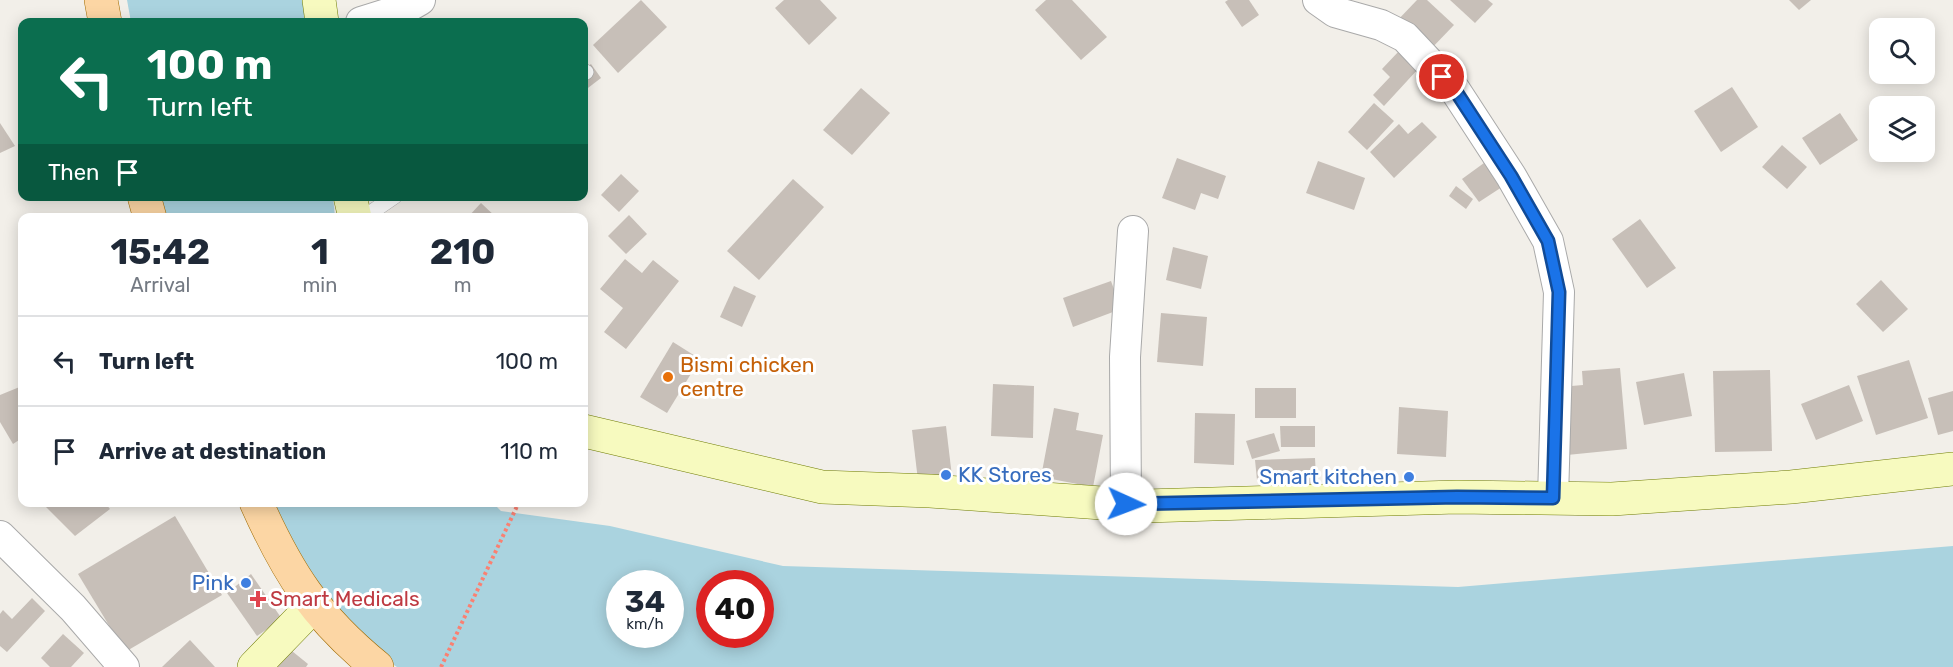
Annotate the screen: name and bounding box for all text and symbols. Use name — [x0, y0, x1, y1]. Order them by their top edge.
map controls — [1869, 18, 1935, 162]
button: search — [1869, 18, 1935, 84]
text: 100 m — [147, 40, 272, 90]
icon: left — [48, 42, 126, 120]
pin — [1416, 51, 1467, 102]
icon: arrive — [1425, 60, 1458, 93]
text: Turn left — [147, 91, 252, 123]
button: layers — [1869, 96, 1935, 162]
icon: arrive — [111, 156, 144, 189]
text: Then — [48, 159, 99, 186]
text: 15:42 — [110, 230, 210, 273]
text: 1 — [311, 230, 329, 273]
text: 210 — [430, 230, 496, 273]
text: Arrival — [130, 273, 190, 297]
text: min — [303, 273, 337, 297]
text: m — [454, 273, 472, 297]
icon: left — [48, 345, 81, 378]
text: Turn left — [99, 348, 194, 375]
text: 100 m — [496, 348, 558, 375]
place label: Bismi chicken centre — [680, 352, 815, 401]
marker: Bismi chicken centre — [661, 370, 675, 384]
icon: arrive — [48, 435, 81, 468]
text: Arrive at destination — [99, 438, 326, 465]
text: 110 m — [500, 438, 558, 465]
place label: KK Stores — [958, 462, 1052, 487]
place label: Smart kitchen — [1259, 464, 1397, 489]
marker: KK Stores — [939, 468, 953, 482]
marker: Smart kitchen — [1402, 470, 1416, 484]
position arrow — [1094, 472, 1158, 536]
place label: Pink — [192, 570, 234, 595]
speed limit sign: 40 — [696, 570, 774, 648]
marker: Pink — [239, 576, 253, 590]
text: 34 — [625, 584, 665, 620]
place label: Smart Medicals — [270, 586, 420, 611]
marker: Smart Medicals — [251, 592, 265, 606]
text: km/h — [626, 615, 664, 633]

